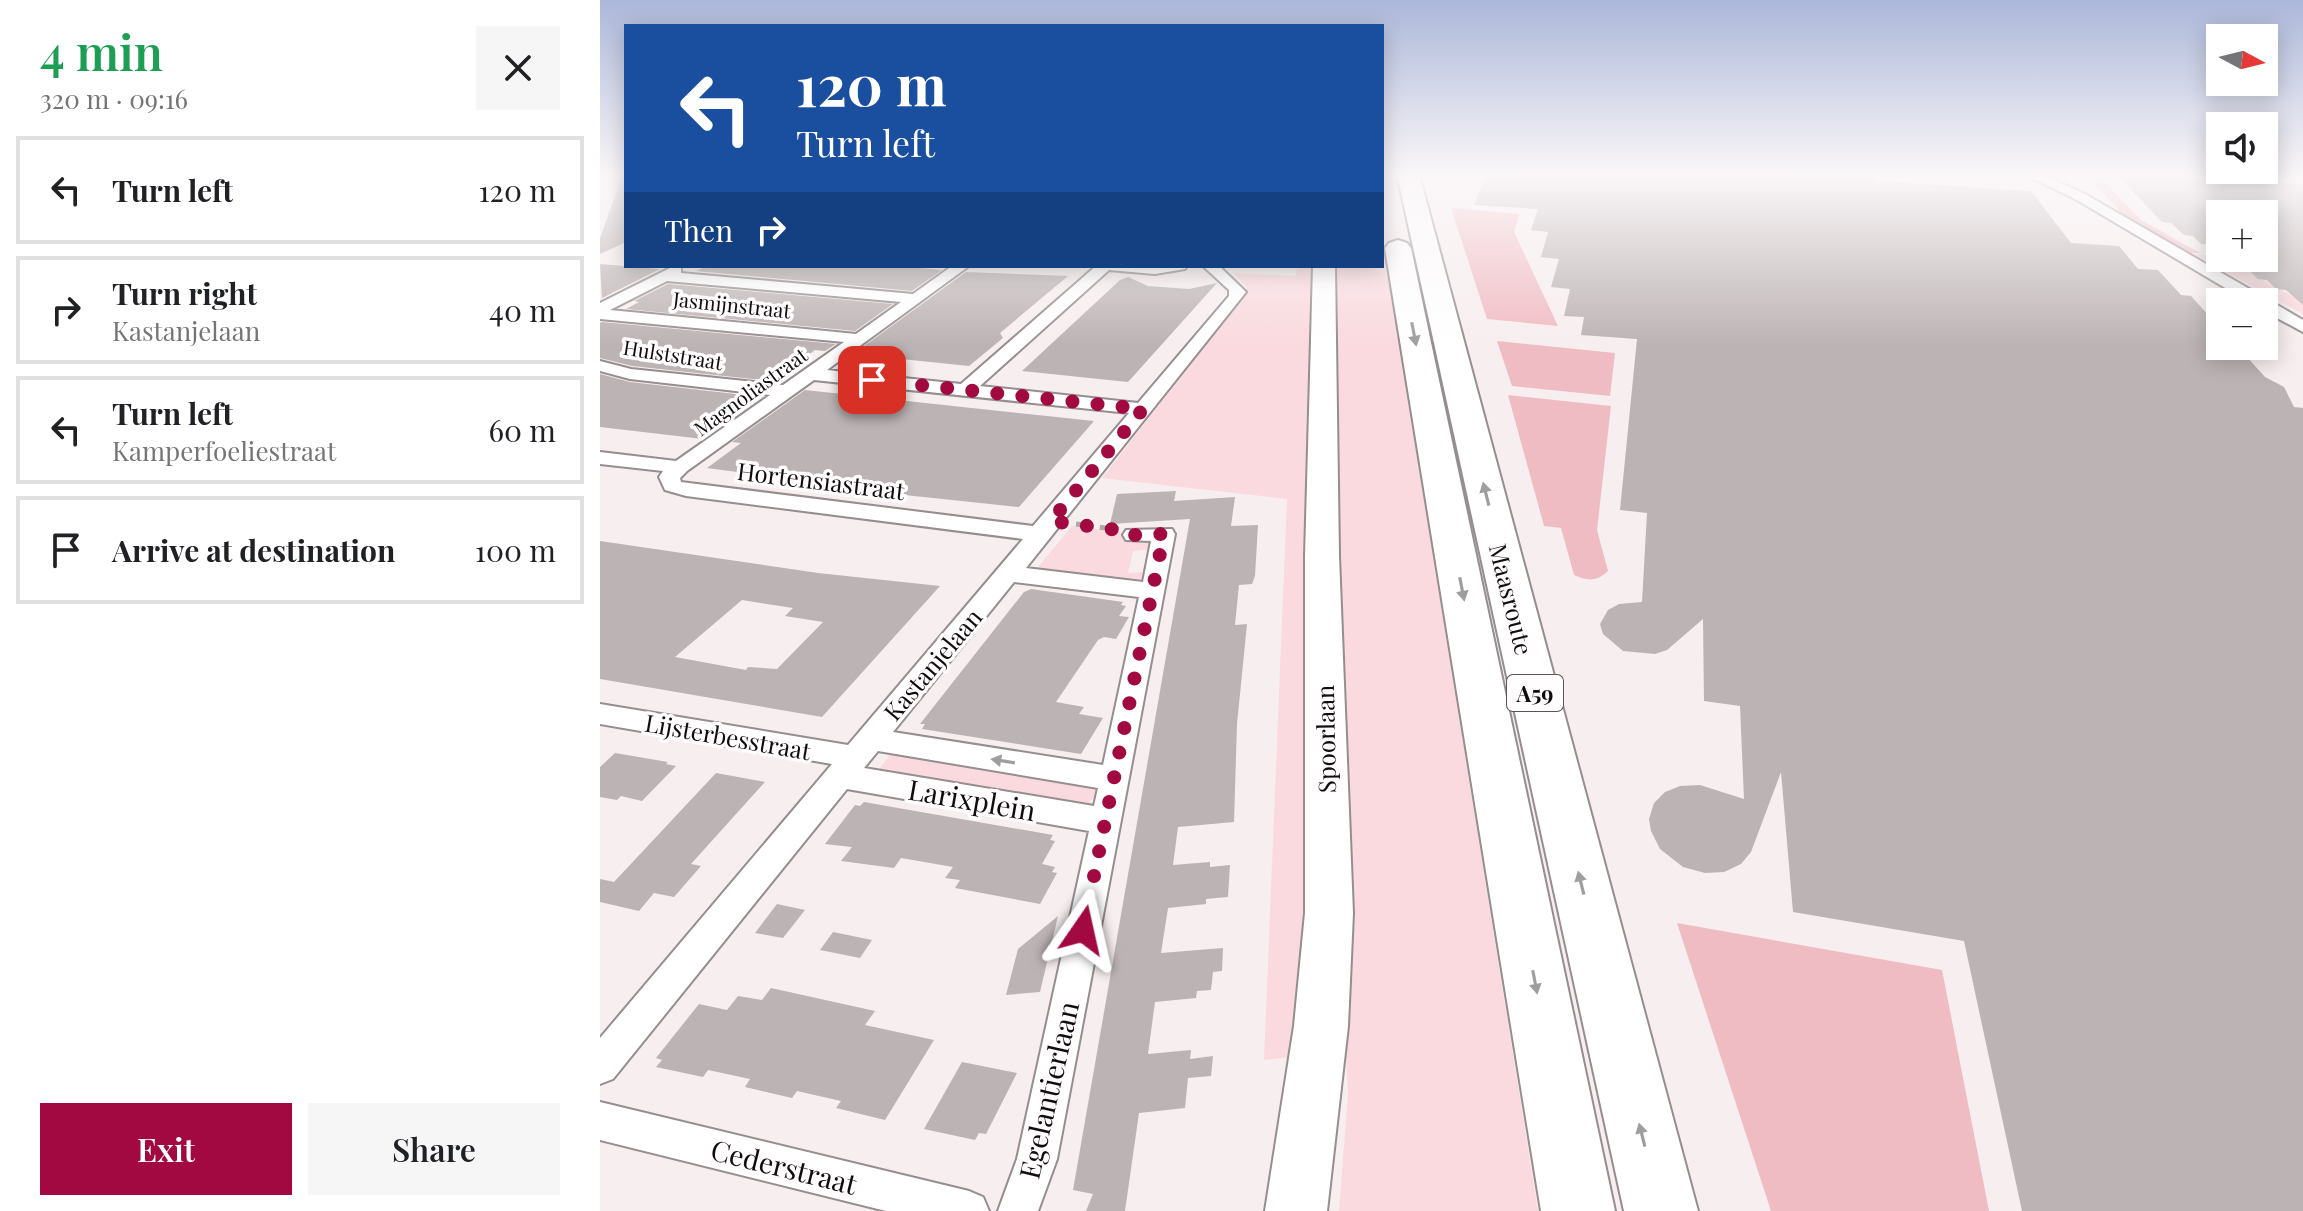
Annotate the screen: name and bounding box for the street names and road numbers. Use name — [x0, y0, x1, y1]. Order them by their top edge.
street label: Jasmijnstraat — [671, 284, 793, 324]
street label: Hulststraat — [621, 333, 726, 375]
street label: Magnoliastraat — [688, 340, 813, 441]
street label: Hortensiastraat — [735, 454, 907, 506]
street label: Maasroute — [1483, 540, 1541, 658]
street label: Kastanjelaan — [876, 601, 988, 727]
road number: A59 — [1507, 675, 1563, 711]
street label: Spoorlaan — [1308, 684, 1342, 794]
street label: Lijsterbesstraat — [643, 706, 814, 766]
street label: Larixplein — [905, 770, 1039, 828]
street label: Egelantierlaan — [1010, 997, 1086, 1182]
street label: Cederstraat — [707, 1130, 862, 1202]

